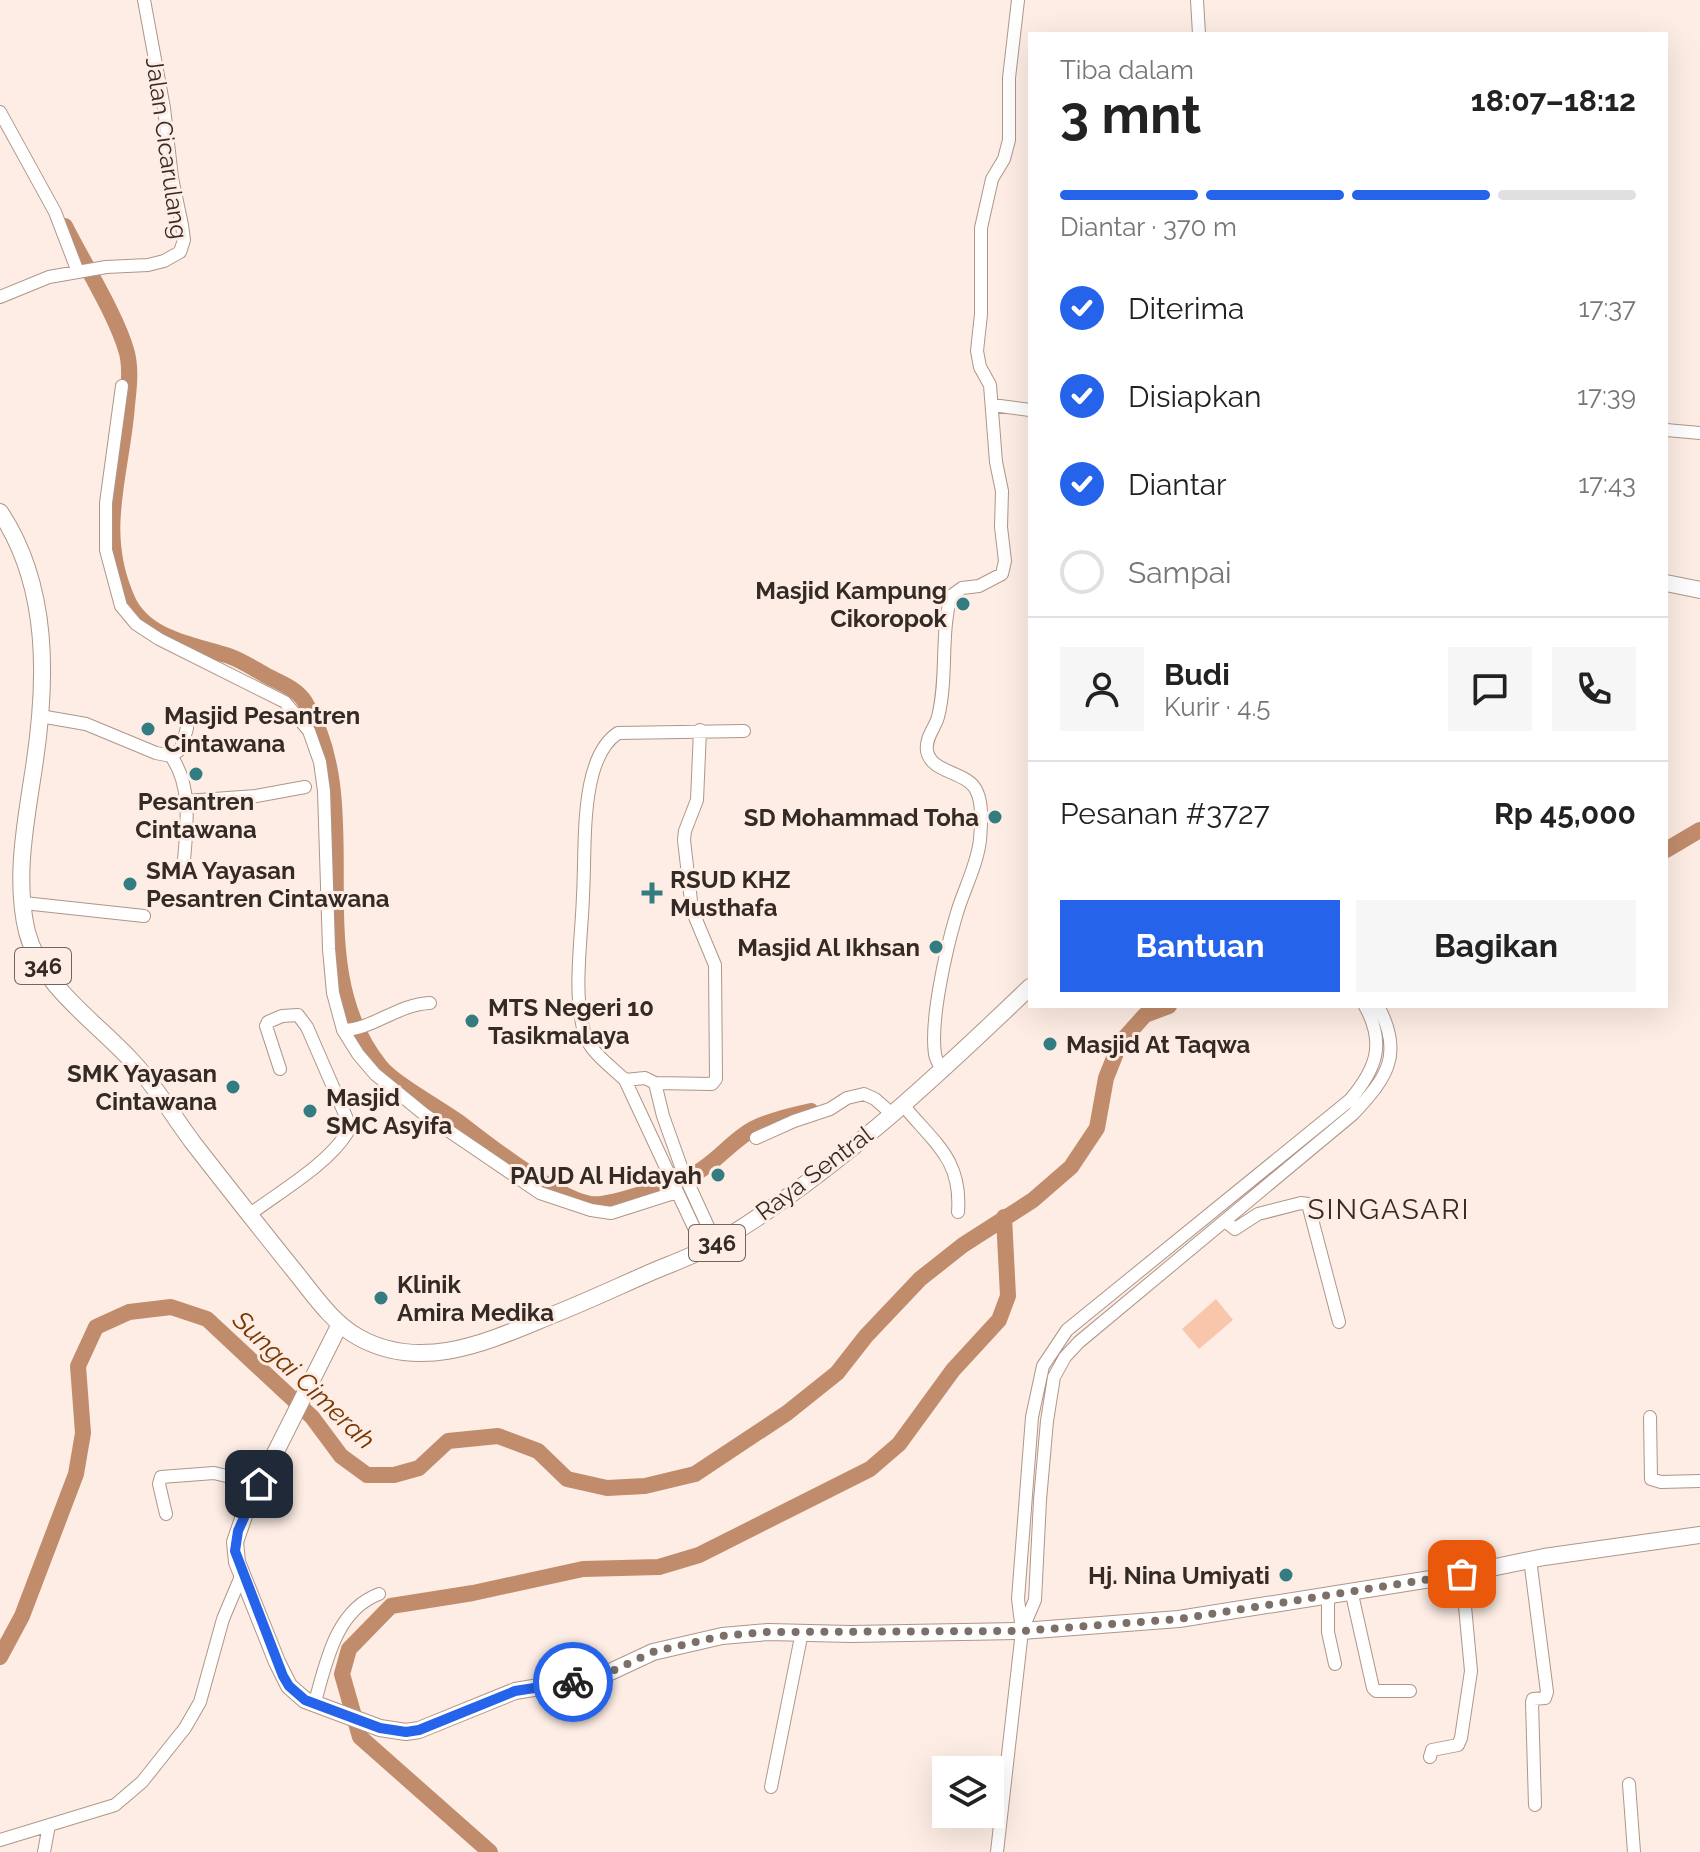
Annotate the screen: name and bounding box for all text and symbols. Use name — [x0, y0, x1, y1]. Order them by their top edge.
street label: Jalan Cicarulang — [140, 55, 194, 241]
text: Tiba dalam — [1060, 55, 1194, 85]
text: 18:07–18:12 — [1471, 83, 1636, 118]
text: 3 mnt — [1060, 84, 1201, 145]
text: Diantar · 370 m — [1060, 212, 1237, 242]
icon: check — [1060, 286, 1104, 330]
text: Diterima — [1128, 291, 1244, 326]
text: 17:37 — [1579, 293, 1636, 323]
icon: check — [1060, 374, 1104, 418]
text: Disiapkan — [1128, 379, 1262, 414]
text: 17:39 — [1577, 381, 1636, 411]
icon: check — [1060, 462, 1104, 506]
text: Diantar — [1128, 467, 1227, 502]
text: 17:43 — [1578, 469, 1636, 499]
text: Sampai — [1128, 555, 1232, 590]
place label: Masjid Kampung Cikoropok — [755, 576, 948, 633]
marker: Masjid Kampung Cikoropok — [954, 595, 972, 613]
button: person — [1060, 647, 1144, 731]
button: chat — [1448, 647, 1532, 731]
button: phone — [1552, 647, 1636, 731]
text: Budi — [1164, 657, 1230, 692]
text: Kurir · 4.5 — [1164, 692, 1270, 722]
place label: Masjid Pesantren Cintawana — [164, 701, 360, 758]
marker: Masjid Pesantren Cintawana — [139, 720, 157, 738]
marker: Pesantren Cintawana — [187, 765, 205, 783]
place label: Pesantren Cintawana — [135, 787, 257, 844]
text: Pesanan #3727 — [1060, 796, 1270, 831]
text: Rp 45,000 — [1494, 796, 1636, 831]
place label: SD Mohammad Toha — [744, 803, 979, 832]
marker: SD Mohammad Toha — [986, 808, 1004, 826]
place label: SMA Yayasan Pesantren Cintawana — [146, 856, 390, 913]
place label: RSUD KHZ Musthafa — [670, 865, 791, 922]
marker: SMA Yayasan Pesantren Cintawana — [121, 875, 139, 893]
marker: RSUD KHZ Musthafa — [641, 882, 663, 904]
button: Bantuan — [1060, 900, 1340, 992]
button: Bagikan — [1356, 900, 1636, 992]
place label: Masjid Al Ikhsan — [737, 933, 920, 962]
marker: Masjid Al Ikhsan — [927, 938, 945, 956]
road number: 346 — [15, 948, 71, 984]
place label: MTS Negeri 10 Tasikmalaya — [488, 993, 654, 1050]
marker: MTS Negeri 10 Tasikmalaya — [463, 1012, 481, 1030]
place label: Masjid At Taqwa — [1066, 1030, 1250, 1059]
marker: Masjid At Taqwa — [1041, 1035, 1059, 1053]
place label: SMK Yayasan Cintawana — [67, 1059, 217, 1116]
marker: SMK Yayasan Cintawana — [224, 1078, 242, 1096]
place label: Masjid SMC Asyifa — [326, 1083, 453, 1140]
marker: Masjid SMC Asyifa — [301, 1102, 319, 1120]
street label: Raya Sentral — [750, 1119, 878, 1226]
place label: PAUD Al Hidayah — [510, 1161, 702, 1190]
marker: PAUD Al Hidayah — [709, 1166, 727, 1184]
district label: SINGASARI — [1307, 1193, 1471, 1226]
road number: 346 — [689, 1225, 745, 1261]
place label: Klinik Amira Medika — [397, 1270, 554, 1327]
marker: Klinik Amira Medika — [372, 1289, 390, 1307]
water label: Sungai Cimerah — [226, 1304, 381, 1455]
pin — [225, 1450, 293, 1518]
icon: home — [237, 1462, 281, 1506]
pin — [1428, 1540, 1496, 1608]
icon: bag — [1440, 1552, 1484, 1596]
place label: Hj. Nina Umiyati — [1088, 1561, 1270, 1590]
marker: Hj. Nina Umiyati — [1277, 1566, 1295, 1584]
courier — [533, 1642, 613, 1722]
icon: bike — [551, 1660, 595, 1704]
map controls — [932, 1756, 1004, 1828]
button: layers — [932, 1756, 1004, 1828]

